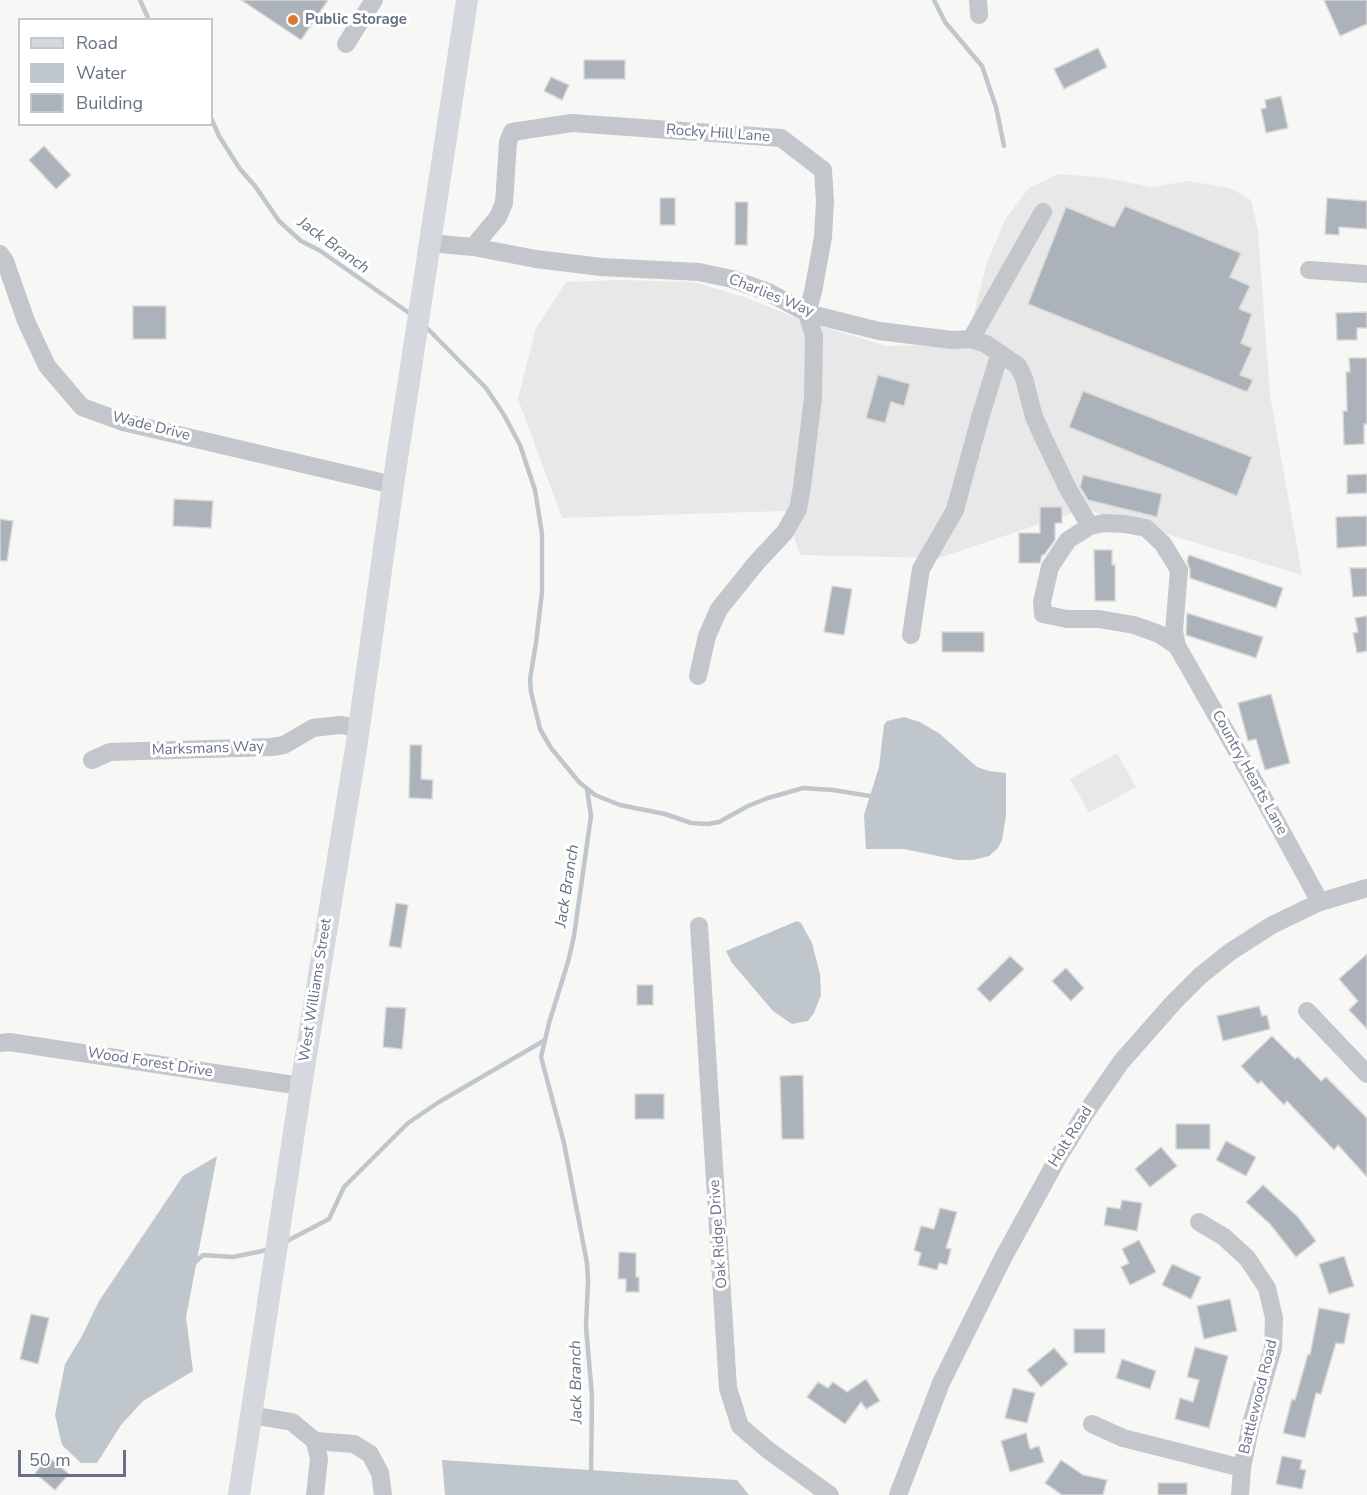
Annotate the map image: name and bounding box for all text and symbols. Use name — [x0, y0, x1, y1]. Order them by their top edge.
place label: Public Storage — [305, 11, 407, 29]
marker: Public Storage — [286, 13, 300, 27]
legend — [18, 18, 213, 126]
text: Road — [76, 31, 118, 55]
text: Water — [76, 61, 127, 85]
text: Building — [76, 91, 143, 115]
street label: Rocky Hill Lane — [665, 121, 771, 147]
water label: Jack Branch — [293, 214, 373, 278]
street label: Charlies Way — [726, 271, 816, 321]
street label: Wade Drive — [110, 409, 192, 445]
street label: Country Hearts Lane — [1207, 708, 1291, 838]
street label: Marksmans Way — [152, 738, 264, 760]
water label: Jack Branch — [552, 843, 584, 929]
street label: West Williams Street — [296, 917, 336, 1063]
street label: Wood Forest Drive — [86, 1044, 214, 1082]
street label: Holt Road — [1045, 1103, 1097, 1171]
street label: Oak Ridge Drive — [706, 1179, 732, 1289]
street label: Battlewood Road — [1236, 1338, 1282, 1456]
water label: Jack Branch — [567, 1340, 587, 1424]
scale bar — [21, 1438, 129, 1476]
text: 50 m — [29, 1448, 71, 1472]

